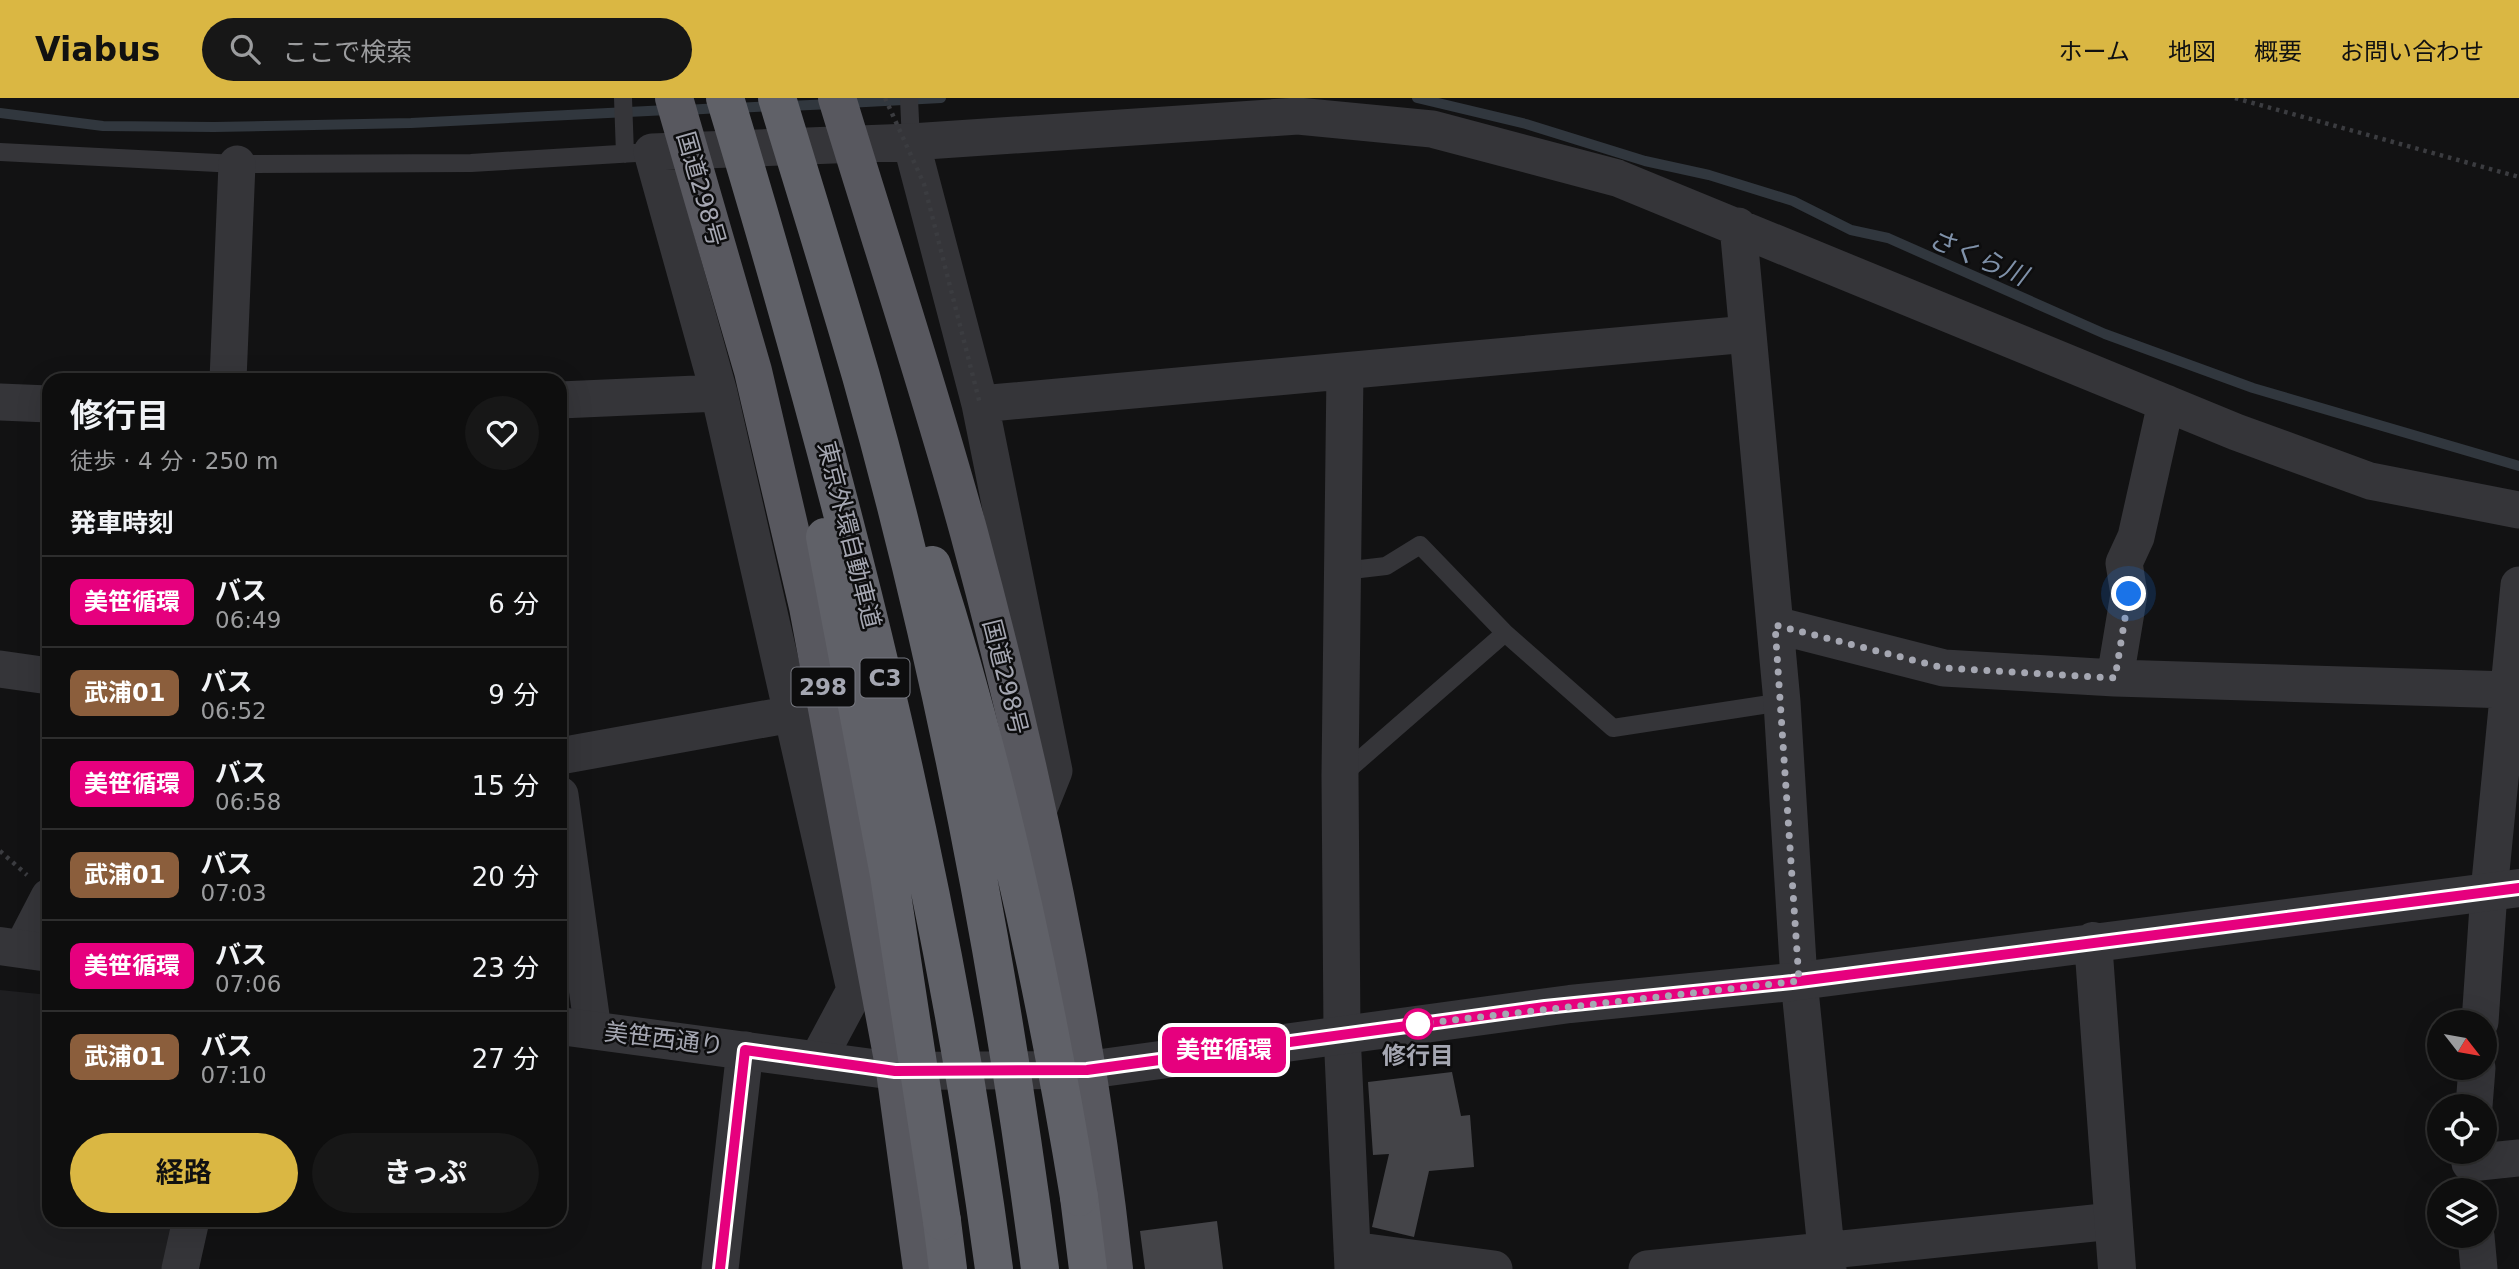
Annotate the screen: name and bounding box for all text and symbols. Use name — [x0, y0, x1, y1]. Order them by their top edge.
search box — [202, 18, 692, 81]
text: Viabus — [35, 30, 160, 69]
icon: search — [226, 30, 264, 68]
text: ここで検索 — [282, 37, 412, 67]
text: ホーム — [2059, 38, 2130, 66]
text: 地図 — [2168, 38, 2216, 66]
text: 概要 — [2254, 38, 2302, 66]
text: お問い合わせ — [2340, 38, 2484, 66]
street label: 国道298号 — [671, 129, 731, 249]
water label: さくら川 — [1924, 223, 2034, 292]
text: 修行目 — [70, 396, 169, 435]
button: heart — [465, 396, 539, 470]
street label: 東京外環自動車道 — [812, 438, 886, 632]
text: 徒歩 · 4 分 · 250 m — [70, 448, 278, 474]
text: 発車時刻 — [70, 508, 174, 538]
text: バス — [215, 576, 267, 606]
your location — [2111, 576, 2146, 611]
text: 美笹循環 — [84, 588, 180, 616]
text: 6 分 — [488, 589, 539, 619]
text: 06:49 — [215, 607, 281, 633]
street label: 国道298号 — [977, 616, 1033, 738]
road number: C3 — [860, 658, 910, 698]
text: バス — [200, 667, 252, 697]
road number: 298 — [792, 667, 854, 706]
text: 武浦01 — [84, 679, 165, 707]
text: 9 分 — [488, 680, 539, 710]
text: 06:52 — [200, 698, 267, 724]
text: バス — [215, 758, 267, 788]
text: 美笹循環 — [84, 770, 180, 798]
text: 15 分 — [472, 771, 539, 801]
text: 06:58 — [215, 789, 281, 815]
text: バス — [200, 849, 252, 879]
text: 武浦01 — [84, 861, 165, 889]
text: 20 分 — [472, 862, 539, 892]
text: 07:03 — [200, 880, 267, 906]
text: バス — [215, 940, 267, 970]
text: 美笹循環 — [84, 952, 180, 980]
text: 23 分 — [472, 953, 539, 983]
text: 07:06 — [215, 971, 281, 997]
marker: 修行目 — [1403, 1009, 1433, 1039]
north arrow — [2427, 1010, 2497, 1080]
map controls — [2427, 1010, 2497, 1248]
street label: 美笹西通り — [603, 1018, 725, 1060]
line badge: 美笹循環 — [1175, 1027, 1273, 1073]
text: バス — [200, 1031, 252, 1061]
text: 美笹循環 — [1176, 1036, 1272, 1064]
place label: 修行目 — [1382, 1042, 1454, 1070]
text: 武浦01 — [84, 1043, 165, 1071]
text: 27 分 — [472, 1044, 539, 1074]
text: 07:10 — [200, 1062, 267, 1088]
button: locate — [2427, 1094, 2497, 1164]
button: 経路 — [70, 1133, 298, 1213]
button: きっぷ — [312, 1133, 539, 1213]
button: layers — [2427, 1178, 2497, 1248]

